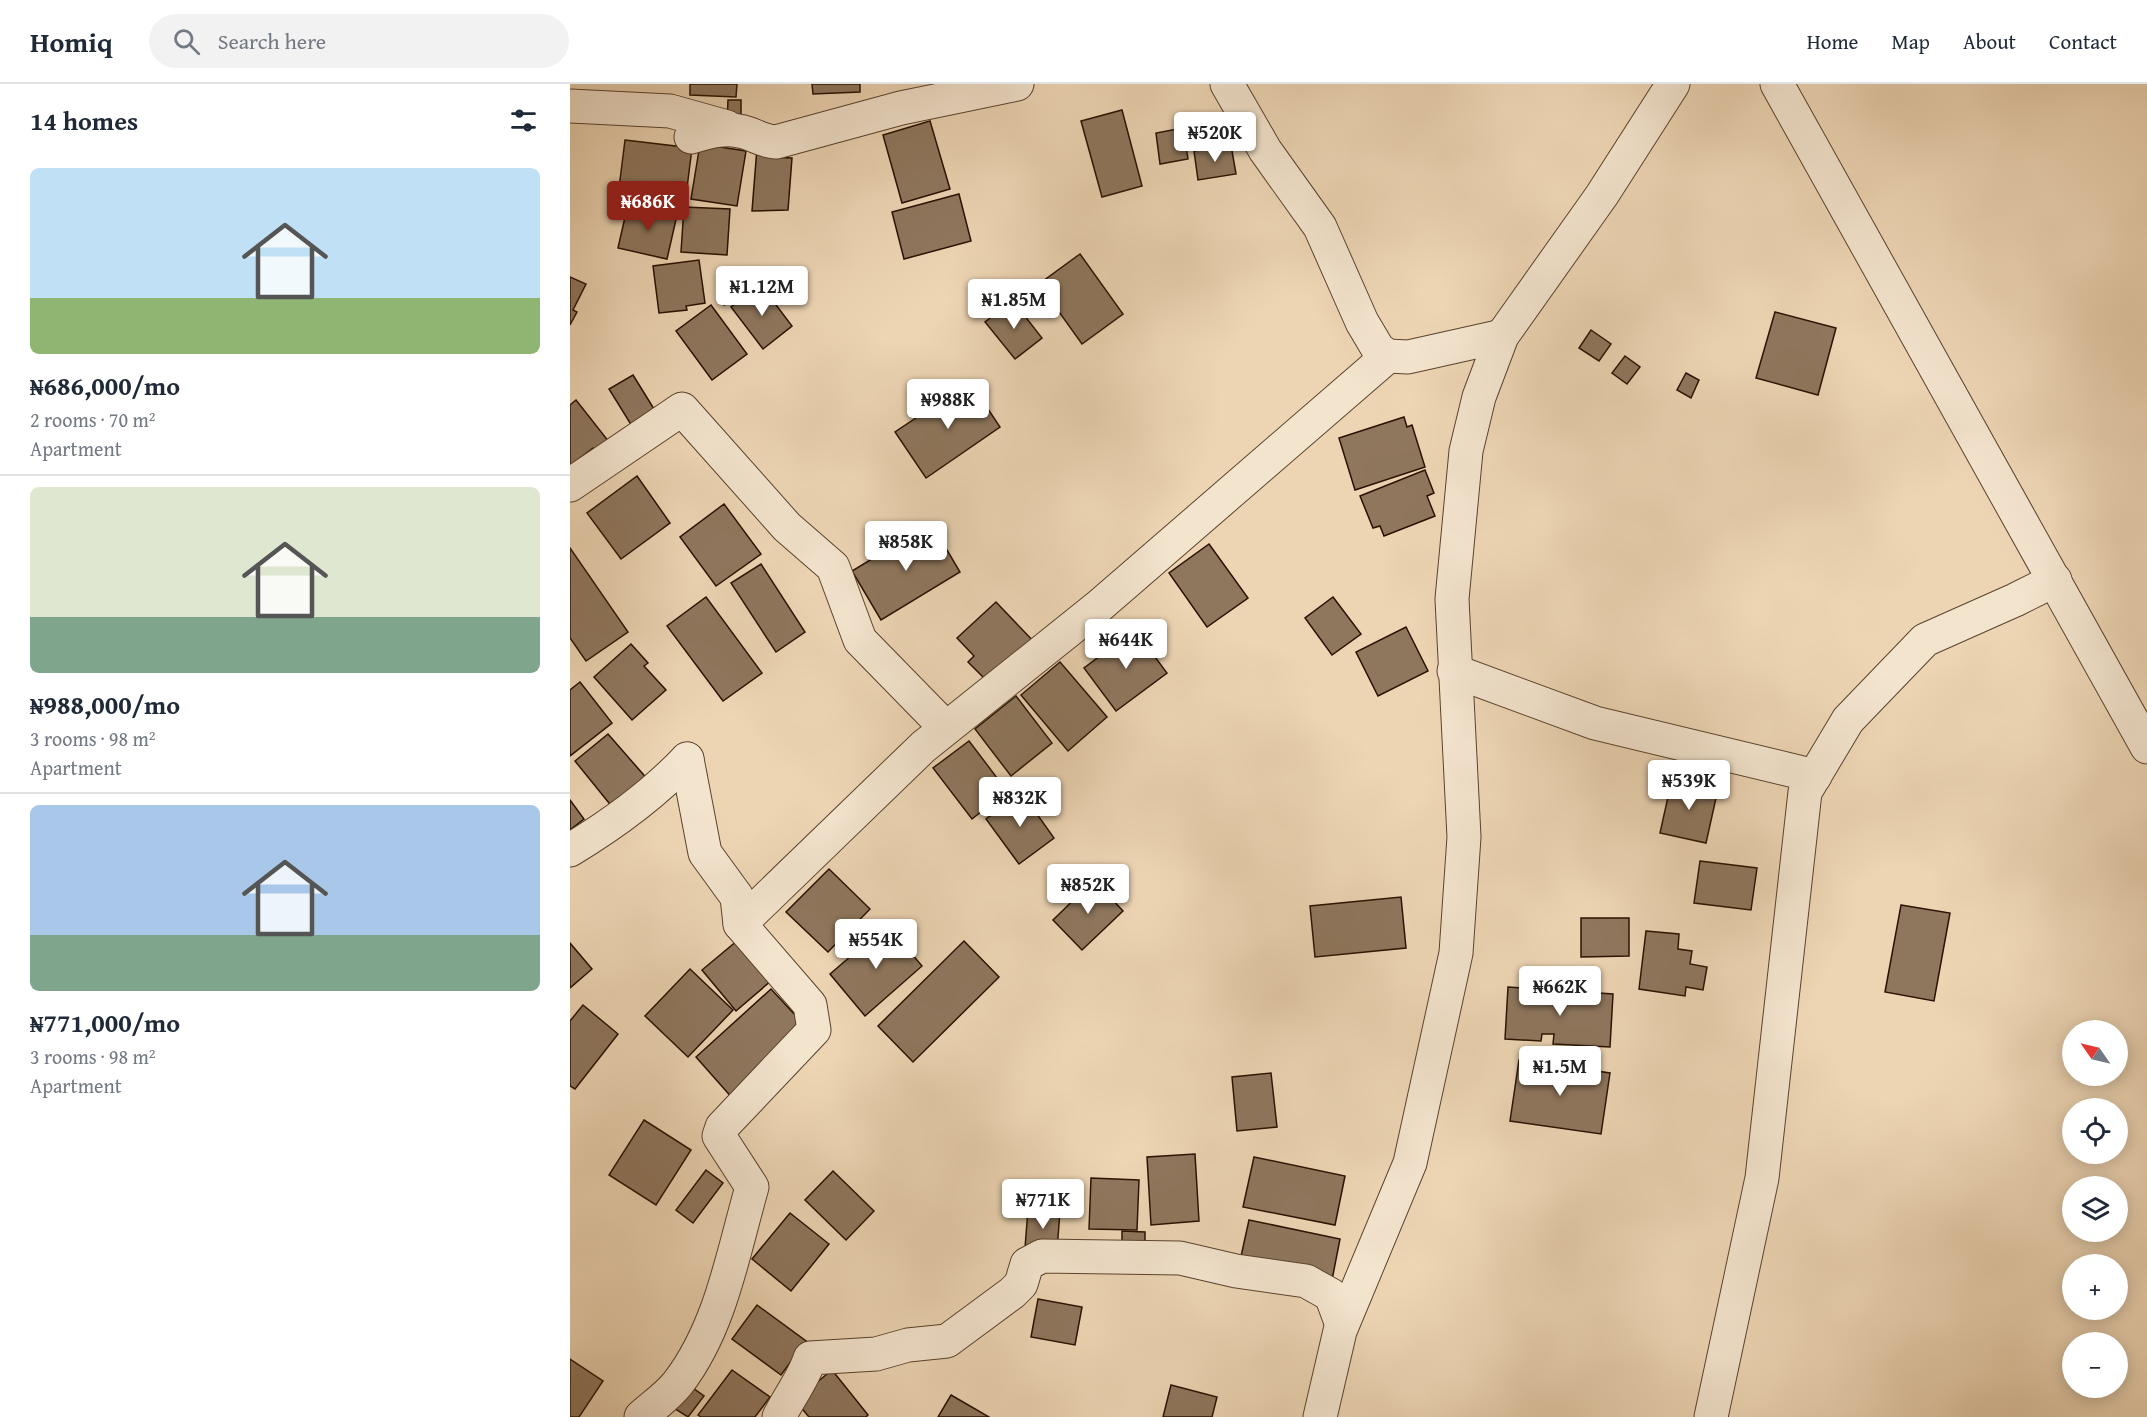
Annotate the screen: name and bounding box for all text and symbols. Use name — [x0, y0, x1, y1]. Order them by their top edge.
search box — [149, 14, 569, 68]
text: Homiq — [30, 21, 113, 62]
icon: search — [170, 25, 203, 58]
text: Search here — [218, 25, 326, 57]
text: Home — [1807, 26, 1858, 57]
text: Map — [1891, 26, 1930, 57]
text: About — [1963, 26, 2016, 57]
text: Contact — [2049, 26, 2117, 57]
text: 14 homes — [30, 101, 138, 140]
icon: filters — [507, 104, 540, 137]
pin: ₦520K — [1173, 112, 1257, 163]
text: ₦520K — [1188, 117, 1242, 146]
pin: ₦686K — [606, 181, 690, 232]
text: ₦686K — [621, 186, 675, 215]
icon: home — [231, 207, 339, 315]
pin: ₦1.12M — [713, 266, 811, 317]
text: ₦1.12M — [730, 271, 794, 300]
pin: ₦1.85M — [965, 279, 1063, 330]
text: ₦1.85M — [982, 284, 1046, 313]
text: ₦686,000/mo — [30, 366, 180, 405]
pin: ₦988K — [906, 379, 990, 430]
text: ₦988K — [921, 384, 975, 413]
text: 2 rooms · 70 m² — [30, 405, 156, 434]
text: Apartment — [30, 434, 122, 463]
pin: ₦858K — [864, 521, 948, 572]
icon: home — [231, 526, 339, 634]
text: ₦858K — [879, 526, 933, 555]
pin: ₦644K — [1084, 619, 1168, 670]
text: ₦644K — [1099, 624, 1153, 653]
text: ₦988,000/mo — [30, 685, 180, 724]
text: 3 rooms · 98 m² — [30, 724, 156, 753]
text: Apartment — [30, 753, 122, 782]
pin: ₦539K — [1647, 760, 1731, 811]
text: ₦539K — [1662, 765, 1716, 794]
pin: ₦832K — [978, 777, 1062, 828]
text: ₦832K — [993, 782, 1047, 811]
icon: home — [231, 844, 339, 952]
pin: ₦852K — [1046, 864, 1130, 915]
text: ₦852K — [1061, 869, 1115, 898]
pin: ₦554K — [834, 919, 918, 970]
text: ₦554K — [849, 924, 903, 953]
pin: ₦662K — [1518, 966, 1602, 1017]
text: ₦662K — [1533, 971, 1587, 1000]
text: ₦771,000/mo — [30, 1003, 180, 1042]
north arrow — [2062, 1020, 2128, 1086]
map controls — [2062, 1020, 2128, 1398]
text: 3 rooms · 98 m² — [30, 1042, 156, 1071]
pin: ₦1.5M — [1518, 1046, 1602, 1097]
text: ₦1.5M — [1533, 1051, 1587, 1080]
text: Apartment — [30, 1071, 122, 1100]
button: locate — [2062, 1098, 2128, 1164]
button: layers — [2062, 1176, 2128, 1242]
pin: ₦771K — [1001, 1179, 1085, 1230]
text: ₦771K — [1016, 1184, 1070, 1213]
button: + — [2062, 1254, 2128, 1320]
button: − — [2062, 1332, 2128, 1398]

